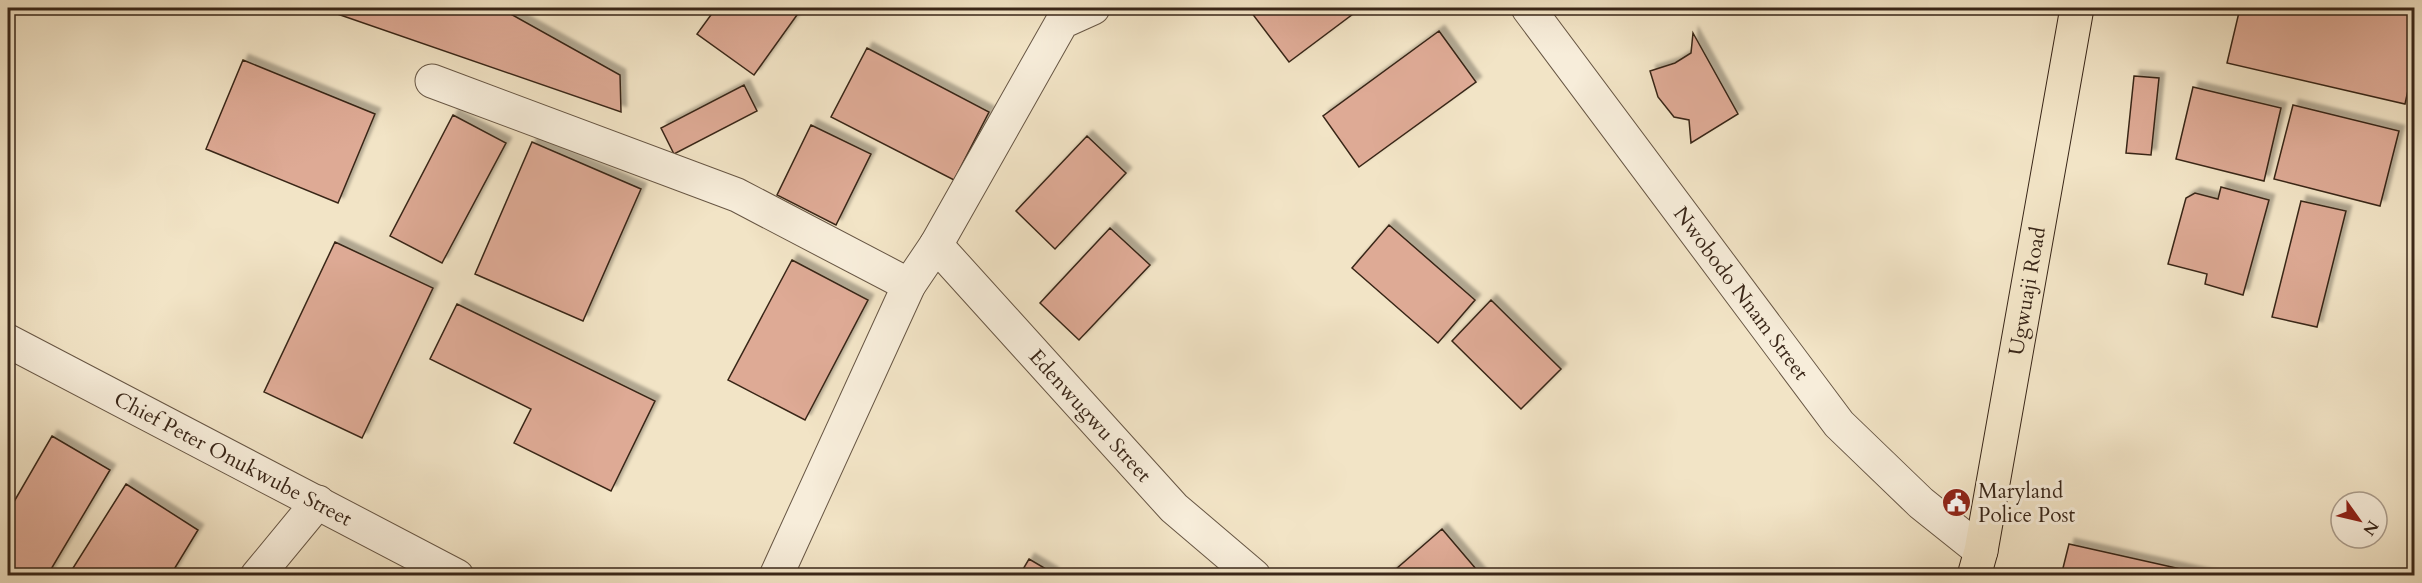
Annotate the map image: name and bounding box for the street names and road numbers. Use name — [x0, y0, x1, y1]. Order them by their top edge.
street label: Nwobodo Nnam Street — [1667, 200, 1816, 386]
street label: Ugwuaji Road — [2001, 224, 2053, 358]
street label: Edenwugwu Street — [1022, 343, 1158, 489]
street label: Chief Peter Onukwube Street — [109, 385, 357, 533]

